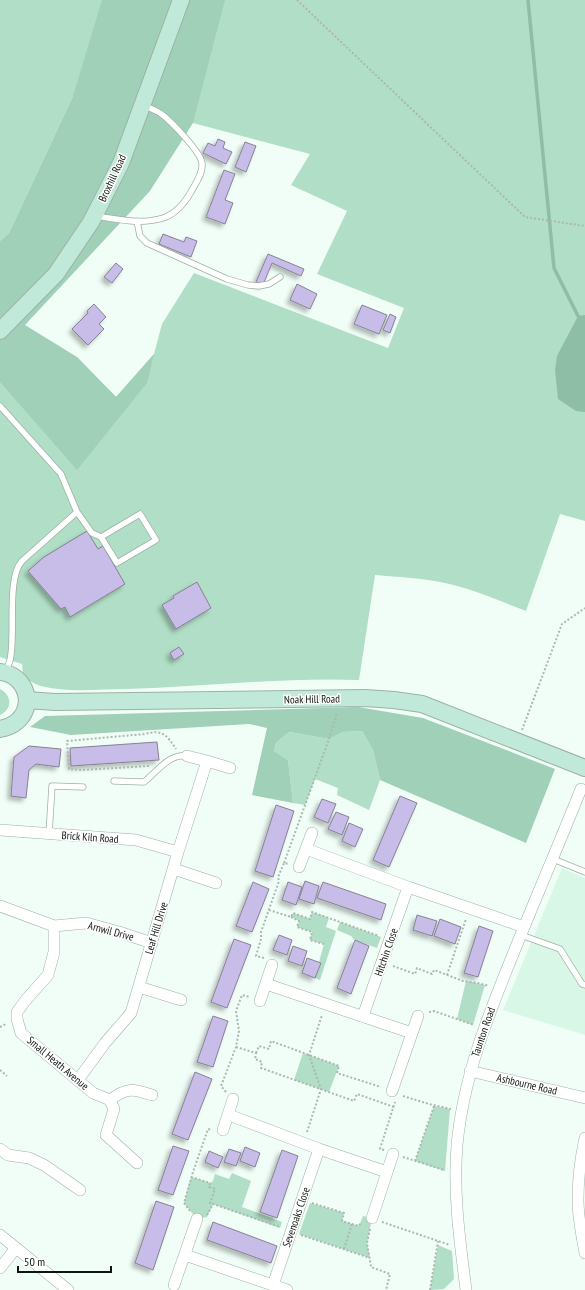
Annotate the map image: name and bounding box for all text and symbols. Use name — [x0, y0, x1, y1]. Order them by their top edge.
street label: Broxhill Road — [95, 152, 129, 204]
street label: Noak Hill Road — [284, 692, 340, 706]
street label: Brick Kiln Road — [61, 828, 119, 846]
street label: Leaf Hill Drive — [141, 900, 171, 956]
street label: Arnwil Drive — [87, 918, 136, 944]
street label: Hitchin Close — [371, 926, 401, 978]
street label: Taunton Road — [468, 1005, 498, 1059]
street label: Small Heath Avenue — [24, 1033, 92, 1093]
street label: Ashbourne Road — [495, 1070, 559, 1098]
street label: Sevenoaks Close — [279, 1185, 313, 1249]
scale bar — [18, 1248, 111, 1274]
text: 50 m — [24, 1254, 45, 1269]

